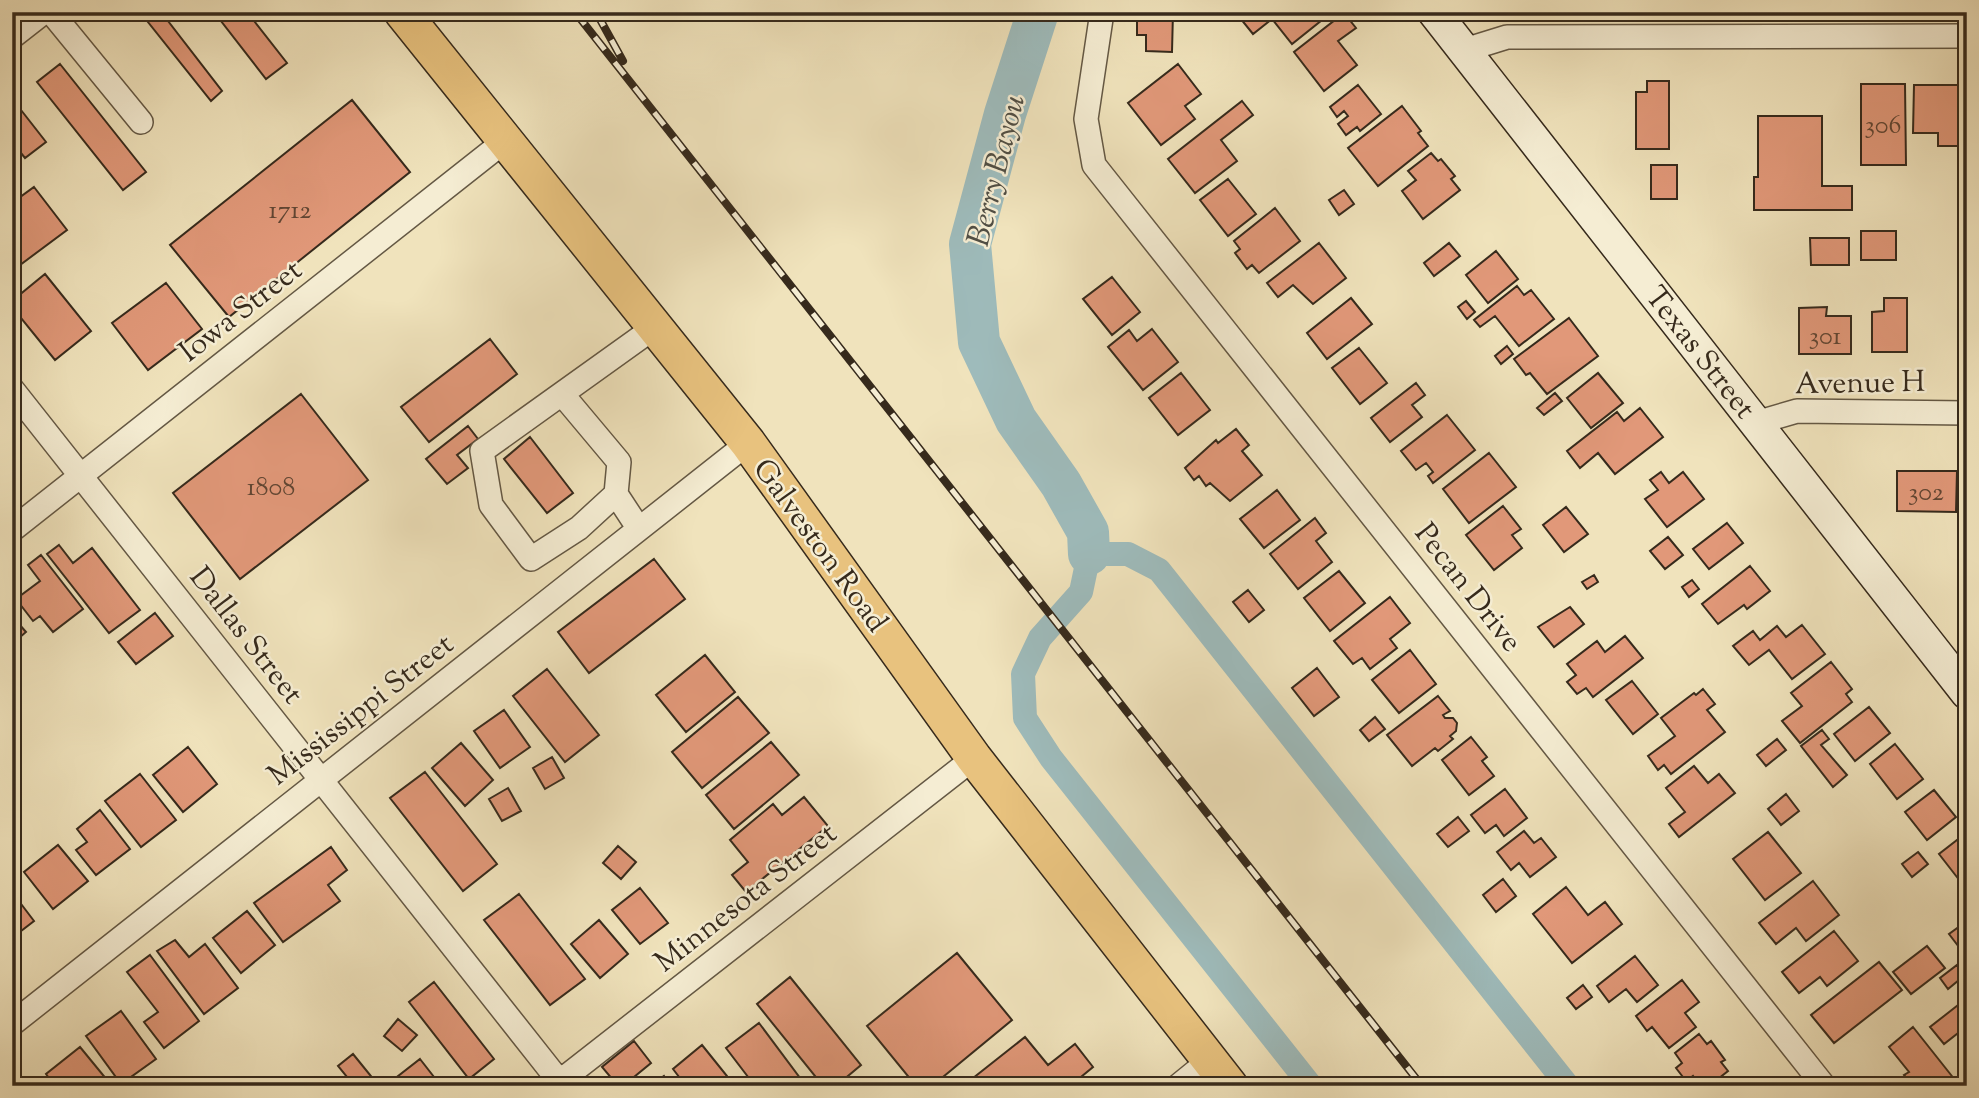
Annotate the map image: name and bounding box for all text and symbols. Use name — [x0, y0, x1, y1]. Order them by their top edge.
water label: Berry Bayou — [957, 90, 1039, 251]
house number: 306 — [1865, 108, 1901, 145]
house number: 1712 — [269, 193, 311, 230]
street label: Iowa Street — [171, 250, 312, 374]
street label: Texas Street — [1633, 278, 1765, 429]
house number: 301 — [1809, 319, 1841, 356]
street label: Avenue H — [1794, 362, 1926, 407]
street label: Galveston Road — [741, 451, 897, 642]
house number: 1808 — [247, 470, 295, 507]
house number: 302 — [1908, 475, 1944, 512]
street label: Pecan Drive — [1403, 515, 1531, 662]
street label: Dallas Street — [178, 559, 312, 714]
street label: Mississippi Street — [259, 625, 464, 797]
street label: Minnesota Street — [646, 814, 847, 984]

